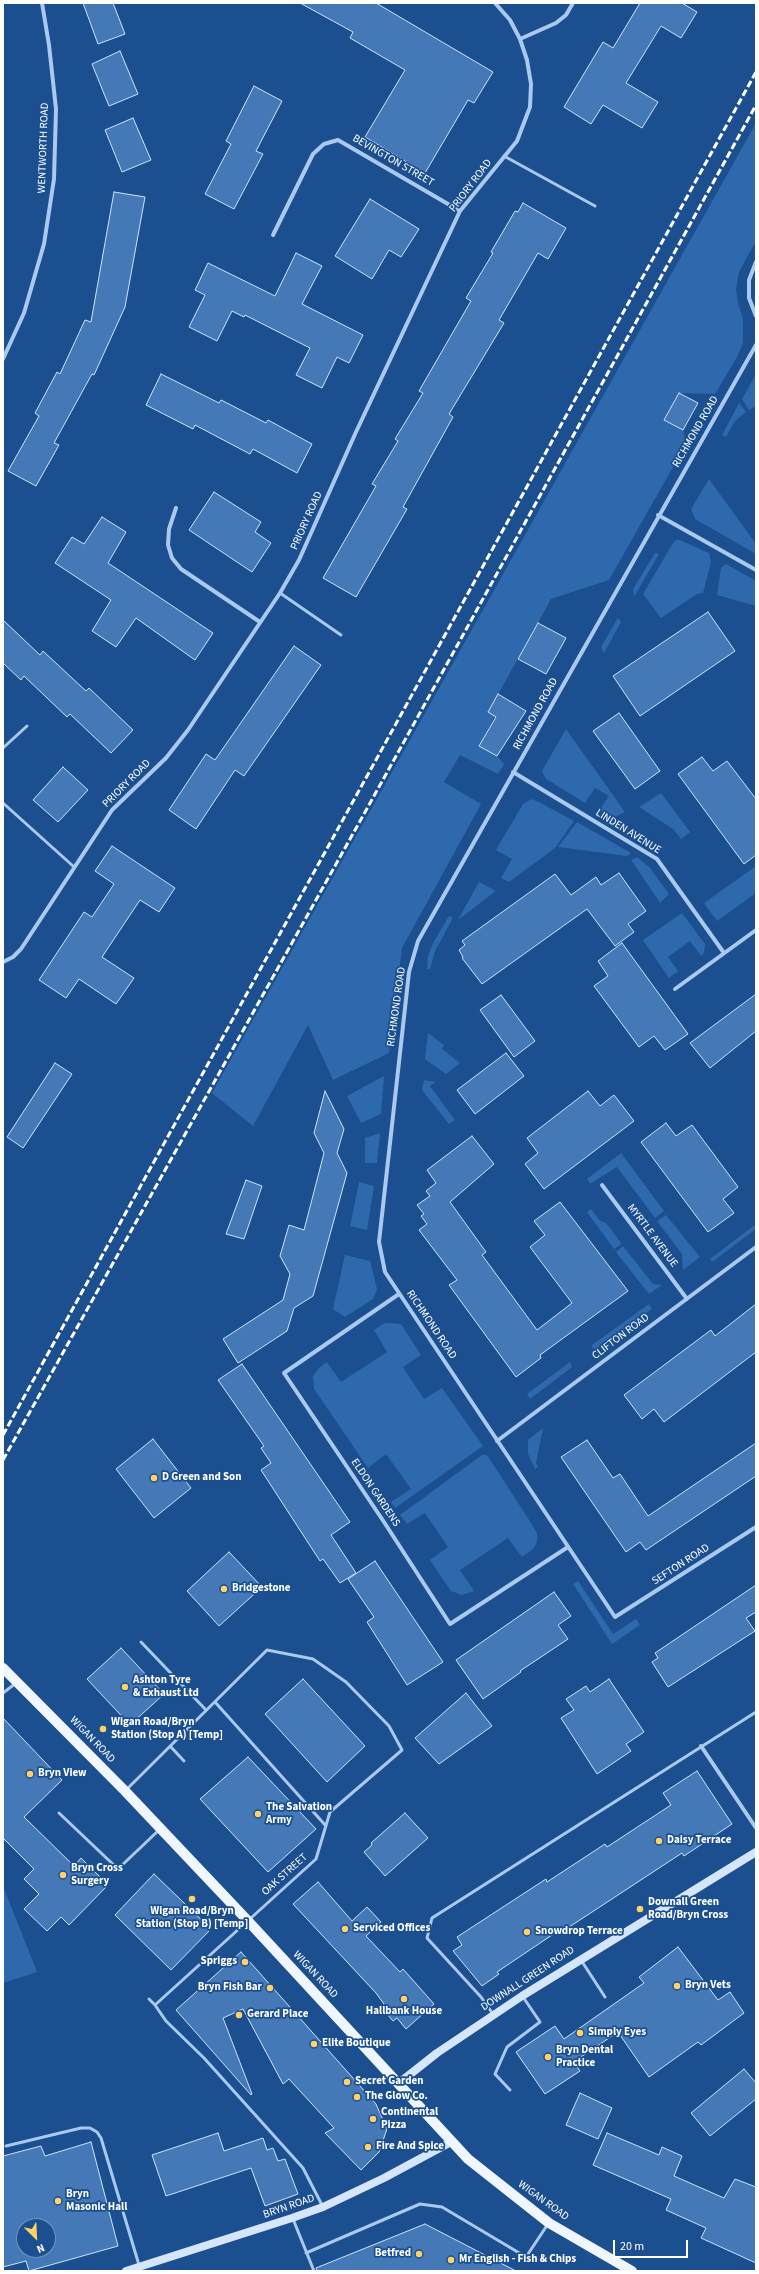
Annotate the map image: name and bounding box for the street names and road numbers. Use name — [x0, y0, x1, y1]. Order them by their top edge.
street label: WENTWORTH ROAD — [36, 102, 52, 194]
street label: BEVINGTON STREET — [350, 132, 436, 190]
street label: PRIORY ROAD — [447, 157, 495, 215]
street label: RICHMOND ROAD — [670, 394, 722, 470]
street label: PRIORY ROAD — [288, 490, 326, 552]
street label: RICHMOND ROAD — [511, 676, 561, 752]
street label: PRIORY ROAD — [100, 757, 154, 811]
street label: LINDEN AVENUE — [593, 807, 663, 857]
street label: RICHMOND ROAD — [385, 966, 409, 1048]
street label: MYRTLE AVENUE — [624, 1202, 680, 1270]
street label: RICHMOND ROAD — [403, 1288, 459, 1362]
street label: CLIFTON ROAD — [590, 1311, 652, 1363]
street label: ELDON GARDENS — [347, 1457, 403, 1529]
street label: SEFTON ROAD — [650, 1542, 712, 1588]
street label: WIGAN ROAD — [66, 1714, 118, 1766]
street label: OAK STREET — [259, 1851, 311, 1899]
street label: DOWNALL GREEN ROAD — [479, 1944, 577, 2014]
street label: WIGAN ROAD — [290, 1949, 340, 2001]
street label: WIGAN ROAD — [515, 2178, 571, 2224]
street label: BRYN ROAD — [262, 2192, 316, 2222]

